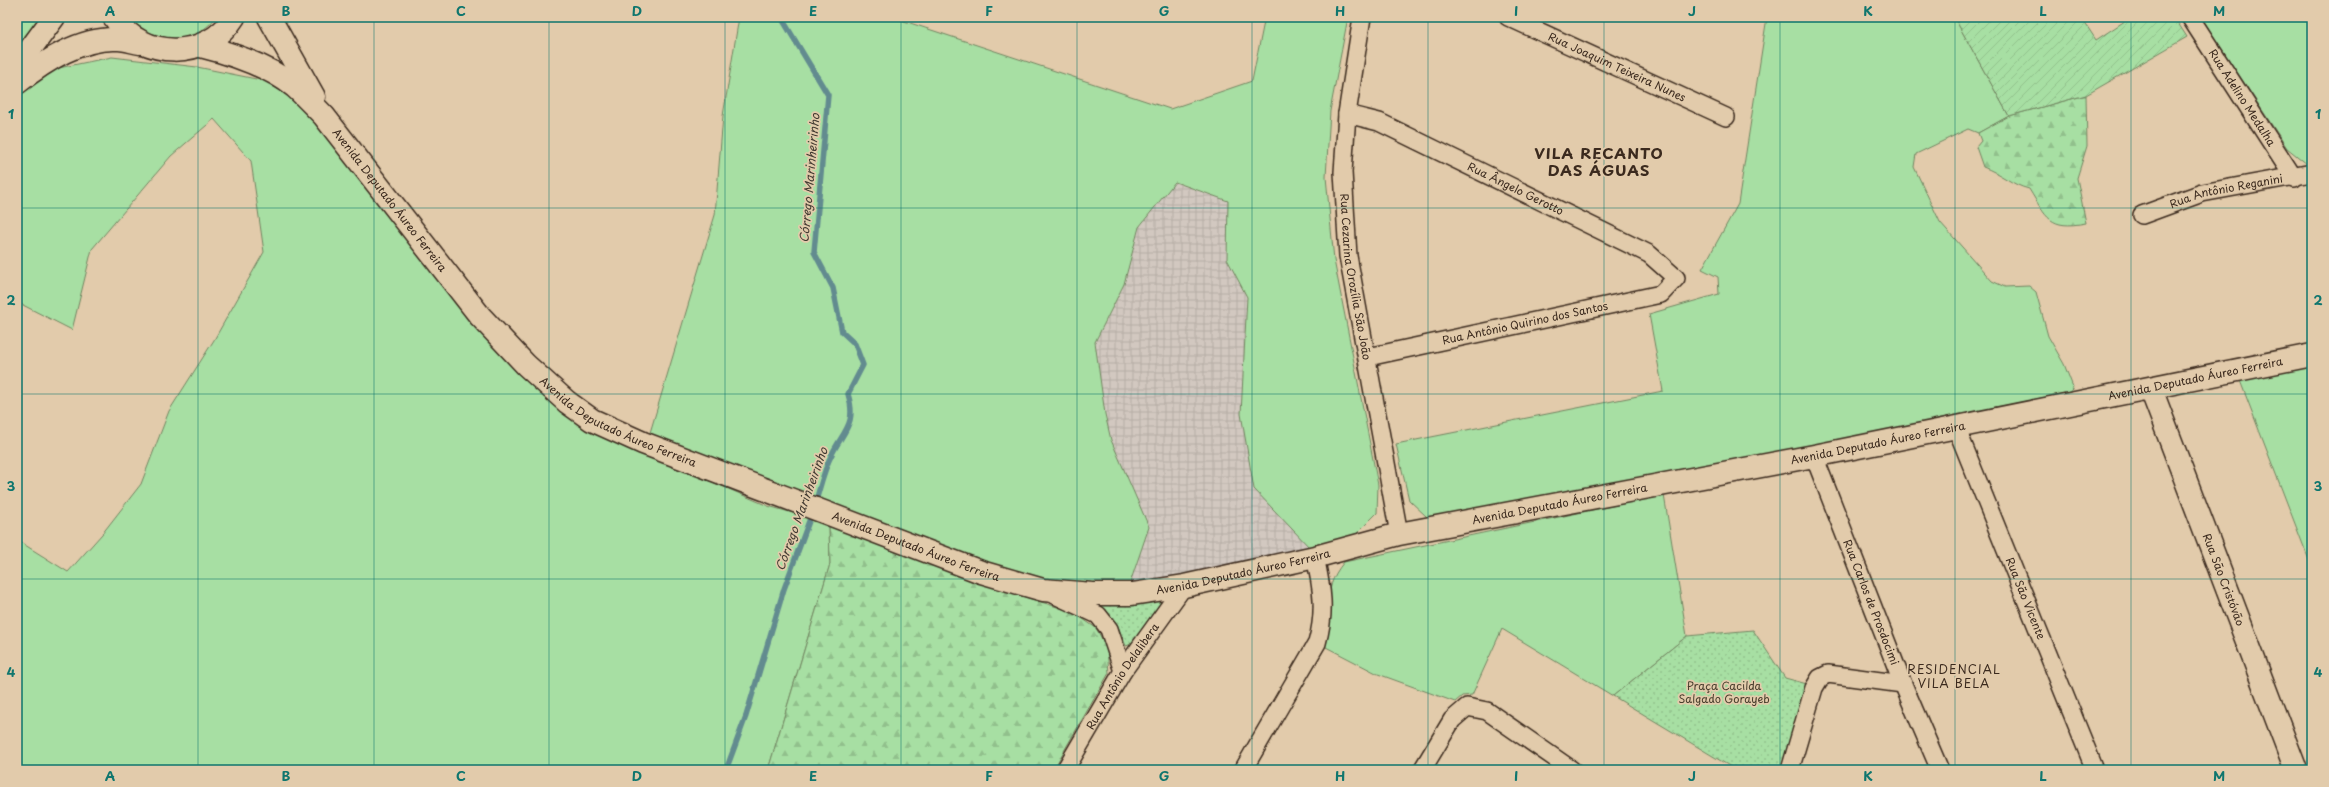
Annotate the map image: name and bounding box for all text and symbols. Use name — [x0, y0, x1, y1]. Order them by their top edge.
text: A — [105, 1, 115, 20]
text: B — [282, 1, 291, 20]
text: C — [456, 1, 466, 20]
text: D — [632, 1, 642, 20]
text: E — [809, 1, 817, 20]
text: F — [985, 1, 993, 20]
text: G — [1159, 1, 1169, 20]
text: H — [1335, 1, 1345, 20]
text: I — [1514, 1, 1518, 20]
text: J — [1688, 1, 1696, 20]
text: K — [1863, 1, 1873, 20]
text: L — [2039, 1, 2047, 20]
text: M — [2213, 1, 2225, 20]
street label: Rua Joaquim Teixeira Nunes — [1546, 28, 1689, 106]
street label: Rua Adelino Medalha — [2205, 45, 2280, 149]
text: 1 — [8, 104, 14, 123]
text: 1 — [2315, 104, 2321, 123]
water label: Córrego Marinheirinho — [794, 111, 824, 243]
street label: Avenida Deputado Áureo Ferreira — [329, 124, 451, 275]
district label: VILA RECANTO DAS ÁGUAS — [1534, 141, 1664, 181]
street label: Rua Ângelo Gerotto — [1465, 158, 1567, 219]
street label: Rua Antônio Reganini — [2167, 169, 2284, 212]
street label: Rua Cezarina Orozília São João — [1336, 193, 1376, 361]
text: 2 — [6, 290, 16, 309]
text: 2 — [2313, 290, 2323, 309]
street label: Rua Antônio Quirino dos Santos — [1440, 297, 1609, 348]
street label: Avenida Deputado Áureo Ferreira — [2107, 352, 2284, 404]
street label: Avenida Deputado Áureo Ferreira — [536, 372, 699, 471]
street label: Avenida Deputado Áureo Ferreira — [1789, 417, 1967, 468]
water label: Córrego Marinheirinho — [770, 443, 832, 573]
text: 3 — [7, 476, 16, 495]
text: 3 — [2314, 476, 2323, 495]
street label: Avenida Deputado Áureo Ferreira — [1471, 479, 1649, 528]
street label: Avenida Deputado Áureo Ferreira — [830, 507, 1002, 585]
street label: Rua São Cristóvão — [2199, 531, 2249, 628]
street label: Rua Carlos de Prosdocimi — [1839, 537, 1904, 667]
street label: Avenida Deputado Áureo Ferreira — [1155, 544, 1332, 598]
street label: Rua São Vicente — [2002, 555, 2050, 642]
street label: Rua Antônio Delalibera — [1082, 619, 1163, 733]
district label: RESIDENCIAL VILA BELA — [1907, 660, 2001, 692]
text: 4 — [7, 662, 16, 681]
text: 4 — [2314, 662, 2323, 681]
park label: Praça Cacilda Salgado Gorayeb — [1678, 677, 1770, 707]
text: A — [105, 766, 115, 785]
text: B — [282, 766, 291, 785]
text: C — [456, 766, 466, 785]
text: D — [632, 766, 642, 785]
text: E — [809, 766, 817, 785]
text: F — [985, 766, 993, 785]
text: G — [1159, 766, 1169, 785]
text: H — [1335, 766, 1345, 785]
text: I — [1514, 766, 1518, 785]
text: J — [1688, 766, 1696, 785]
text: K — [1863, 766, 1873, 785]
text: L — [2039, 766, 2047, 785]
text: M — [2213, 766, 2225, 785]

